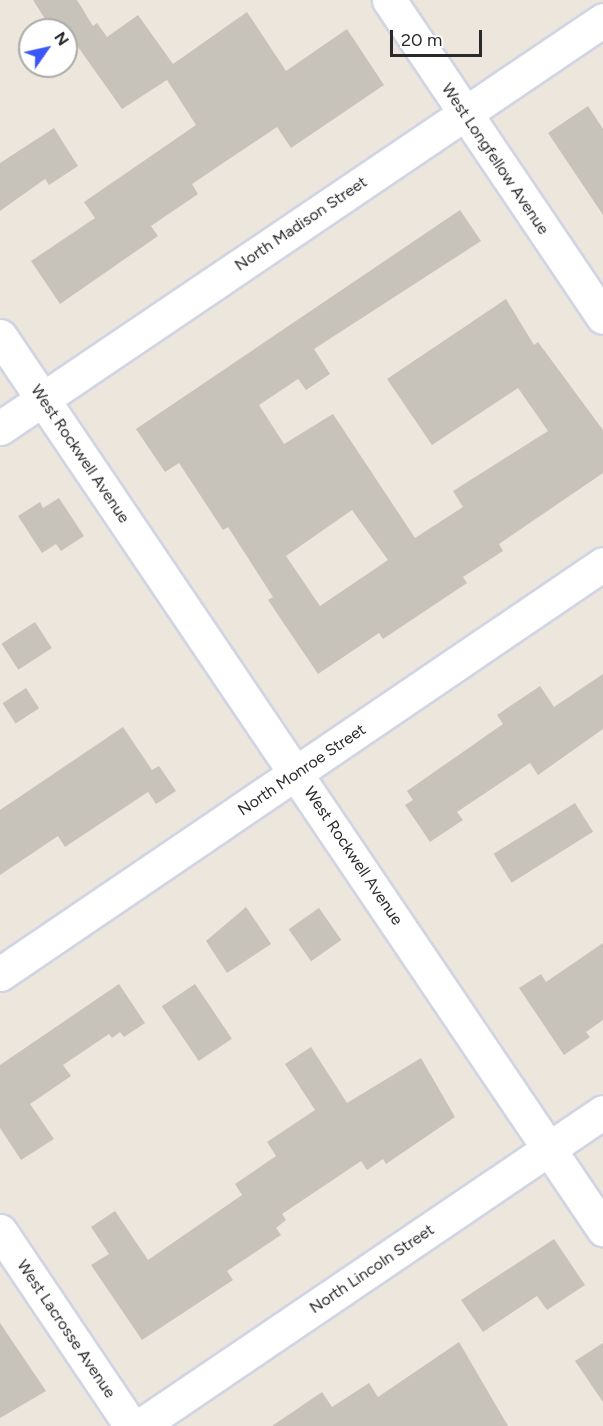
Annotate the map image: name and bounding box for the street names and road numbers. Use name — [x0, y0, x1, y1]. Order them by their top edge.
street label: West Longfellow Avenue — [437, 80, 553, 238]
street label: North Madison Street — [231, 173, 371, 275]
street label: West Rockwell Avenue — [27, 381, 133, 527]
street label: North Monroe Street — [234, 720, 370, 820]
street label: West Rockwell Avenue — [300, 783, 406, 929]
street label: North Lincoln Street — [306, 1220, 438, 1318]
street label: West Lacrosse Avenue — [13, 1256, 119, 1402]

